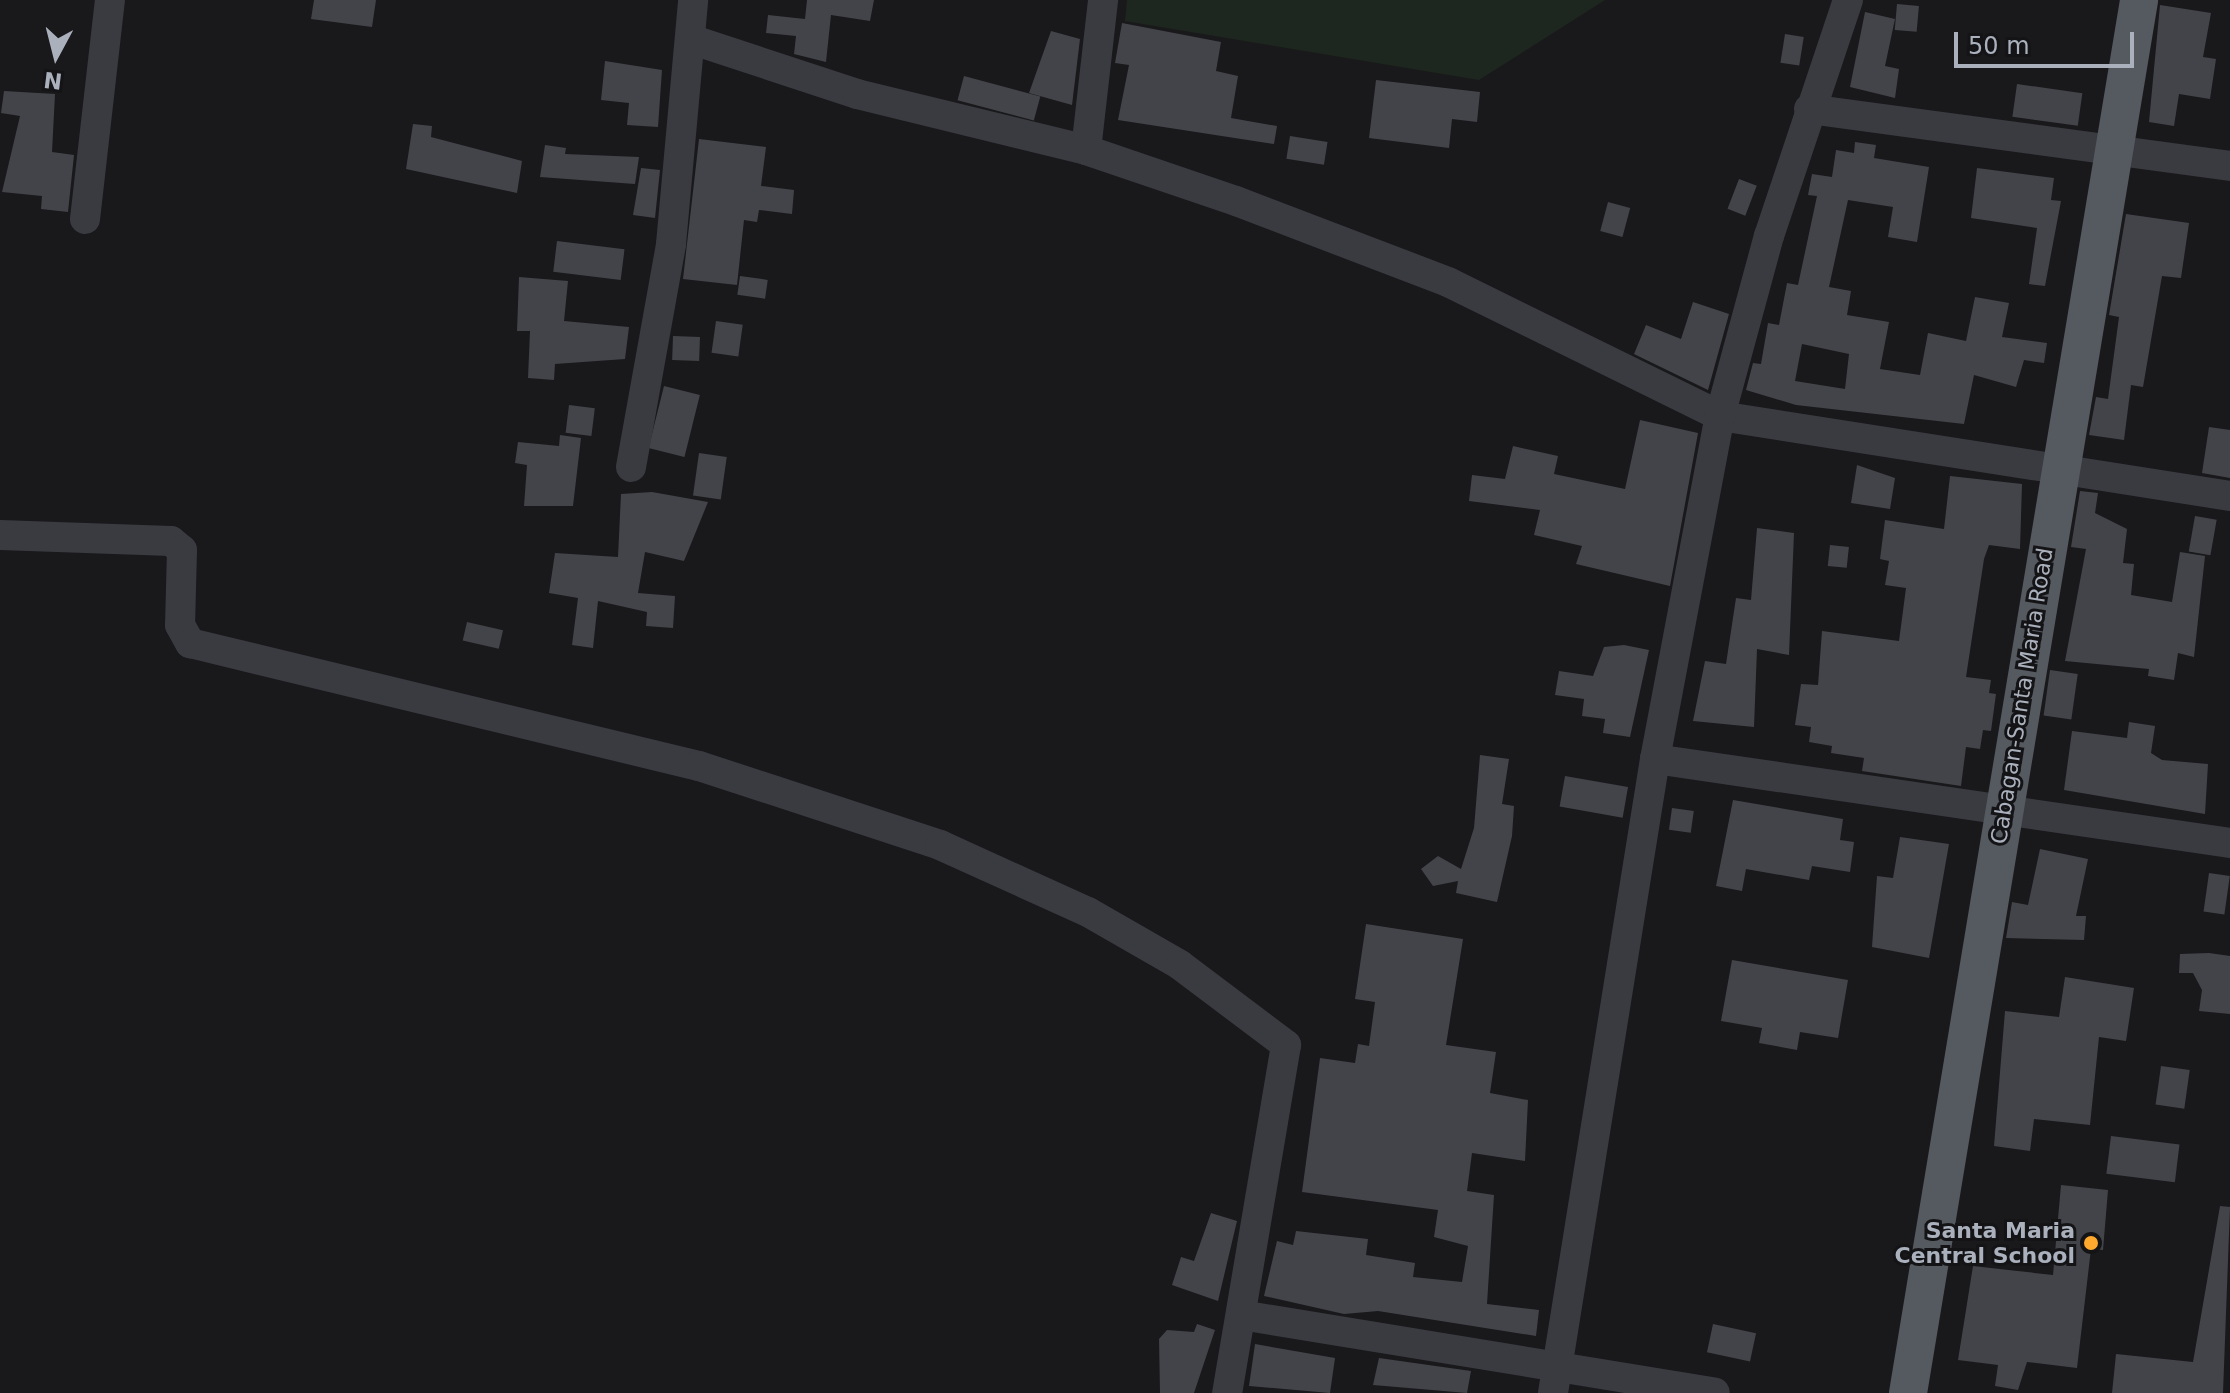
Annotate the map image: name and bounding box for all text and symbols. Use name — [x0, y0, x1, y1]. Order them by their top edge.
north arrow — [16, 16, 96, 96]
scale bar — [1958, 16, 2138, 66]
text: 50 m — [1968, 32, 2030, 60]
text: N — [42, 67, 64, 94]
street label: Cabagan-Santa Maria Road — [1986, 546, 2058, 846]
place label: Santa Maria Central School — [1895, 1217, 2075, 1268]
marker: Santa Maria Central School — [2082, 1234, 2100, 1252]

